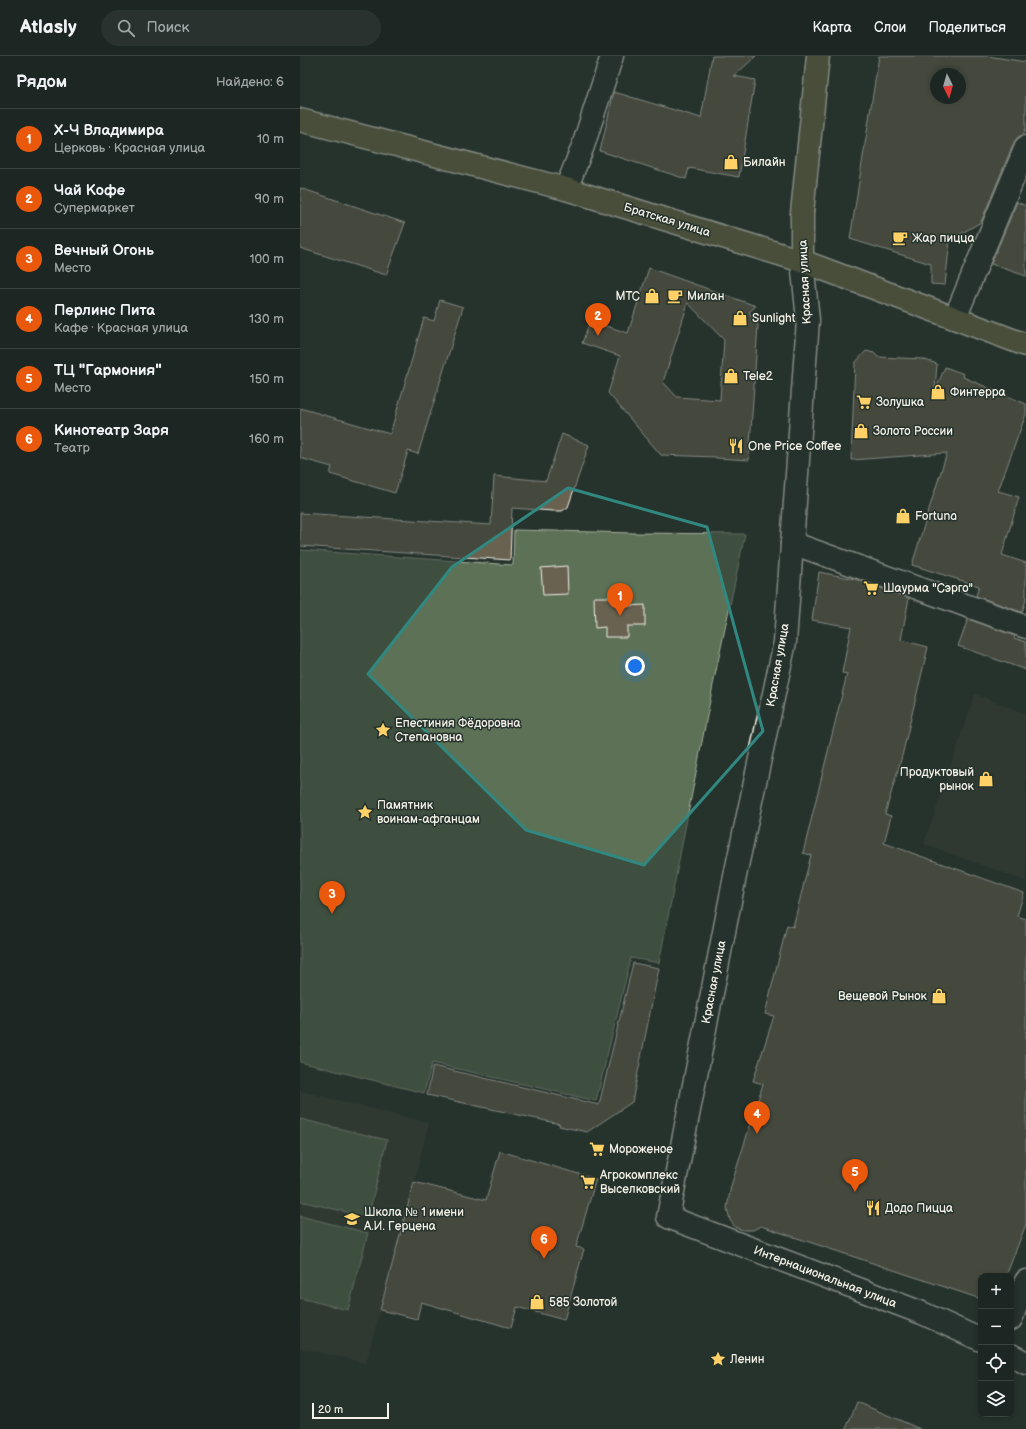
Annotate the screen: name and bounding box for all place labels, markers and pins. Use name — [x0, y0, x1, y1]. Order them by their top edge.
shop icon: Билайн — [722, 153, 740, 171]
place label: Билайн — [743, 155, 786, 170]
cafe icon: Жар пицца — [891, 229, 909, 247]
place label: Жар пицца — [912, 231, 975, 246]
shop icon: МТС — [643, 287, 661, 305]
cafe icon: Милан — [666, 287, 684, 305]
place label: МТС — [615, 289, 640, 304]
place label: Милан — [687, 289, 724, 304]
pin: 2 — [585, 303, 611, 336]
shop icon: Sunlight — [731, 309, 749, 327]
place label: Sunlight — [752, 311, 796, 326]
shop icon: Tele2 — [722, 367, 740, 385]
place label: Tele2 — [743, 369, 773, 384]
shop icon: Финтерра — [929, 383, 947, 401]
place label: Финтерра — [950, 385, 1006, 400]
supermarket icon: Золушка — [855, 393, 873, 411]
place label: Золушка — [876, 395, 924, 410]
shop icon: Золото России — [852, 422, 870, 440]
place label: Золото России — [873, 424, 953, 439]
restaurant icon: One Price Coffee — [727, 437, 745, 455]
place label: One Price Coffee — [748, 439, 841, 454]
shop icon: Fortuna — [894, 507, 912, 525]
place label: Fortuna — [915, 509, 957, 524]
supermarket icon: Шаурма "Сэрго" — [862, 579, 880, 597]
place label: Шаурма "Сэрго" — [883, 581, 973, 596]
pin: 1 — [607, 583, 633, 616]
place label: Епестиния Фёдоровна Степановна — [395, 716, 521, 745]
place icon: Епестиния Фёдоровна Степановна — [374, 721, 392, 739]
place label: Продуктовый рынок — [900, 765, 975, 794]
shop icon: Продуктовый рынок — [977, 770, 995, 788]
place label: Памятник воинам-афганцам — [377, 798, 480, 827]
place icon: Памятник воинам-афганцам — [356, 803, 374, 821]
pin: 3 — [319, 881, 345, 914]
shop icon: Вещевой Рынок — [930, 987, 948, 1005]
place label: Вещевой Рынок — [838, 989, 928, 1004]
pin: 4 — [744, 1101, 770, 1134]
supermarket icon: Мороженое — [588, 1140, 606, 1158]
place label: Мороженое — [609, 1142, 673, 1157]
pin: 5 — [842, 1159, 868, 1192]
place label: Агрокомплекс Выселковский — [599, 1168, 680, 1197]
supermarket icon: Агрокомплекс Выселковский — [579, 1173, 597, 1191]
restaurant icon: Додо Пицца — [864, 1199, 882, 1217]
place label: Додо Пицца — [885, 1201, 953, 1216]
place label: Школа № 1 имени А.И. Герцена — [363, 1205, 464, 1234]
school or university icon: Школа № 1 имени А.И. Герцена — [343, 1210, 361, 1228]
pin: 6 — [531, 1226, 557, 1259]
shop icon: 585 Золотой — [528, 1293, 546, 1311]
place label: 585 Золотой — [549, 1295, 618, 1310]
place icon: Ленин — [709, 1350, 727, 1368]
place label: Ленин — [729, 1352, 765, 1367]

